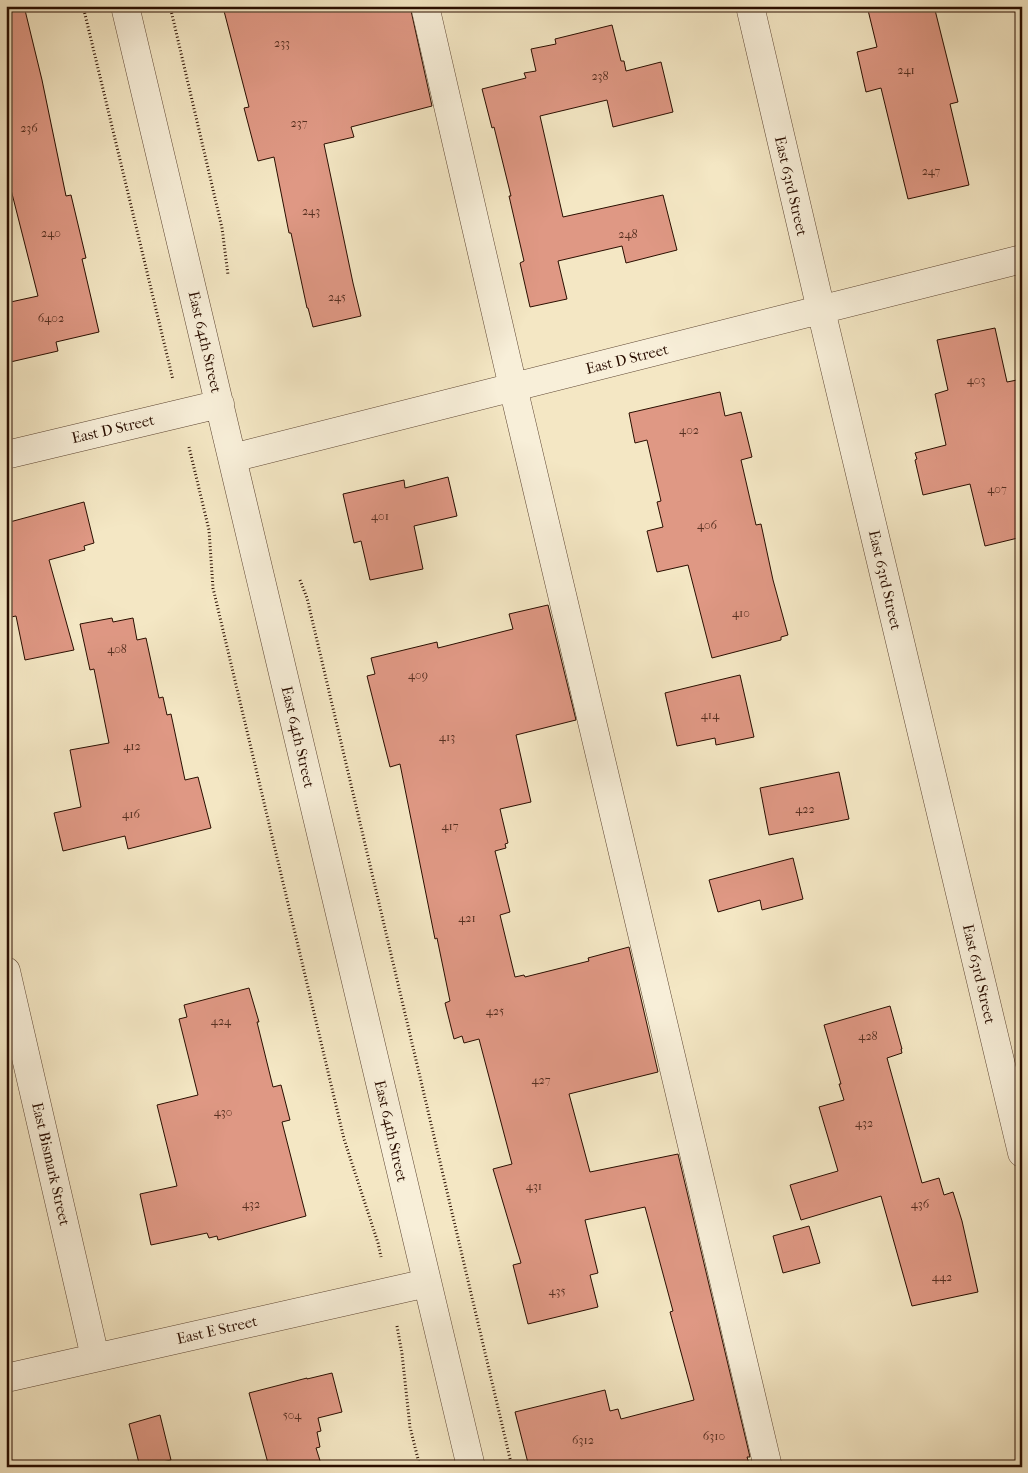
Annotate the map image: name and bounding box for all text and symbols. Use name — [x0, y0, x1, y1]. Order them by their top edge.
house number: 233 — [274, 36, 290, 50]
house number: 241 — [897, 63, 915, 77]
house number: 238 — [591, 69, 609, 83]
house number: 237 — [291, 116, 308, 130]
house number: 236 — [20, 121, 38, 135]
street label: East 63rd Street — [771, 134, 811, 238]
house number: 247 — [922, 164, 941, 178]
house number: 243 — [302, 204, 320, 218]
house number: 240 — [41, 226, 61, 240]
house number: 248 — [618, 227, 638, 241]
street label: East 64th Street — [185, 289, 226, 395]
house number: 245 — [328, 290, 346, 304]
house number: 6402 — [38, 311, 64, 325]
street label: East D Street — [584, 340, 671, 378]
house number: 403 — [967, 373, 985, 387]
street label: East D Street — [70, 411, 157, 447]
house number: 402 — [679, 423, 699, 437]
house number: 407 — [987, 482, 1007, 496]
house number: 401 — [371, 509, 389, 523]
house number: 406 — [697, 518, 718, 532]
street label: East 63rd Street — [865, 528, 905, 632]
house number: 410 — [732, 606, 750, 620]
house number: 408 — [107, 642, 127, 656]
house number: 409 — [408, 668, 428, 682]
street label: East 64th Street — [278, 684, 319, 790]
house number: 414 — [701, 708, 720, 722]
house number: 413 — [439, 730, 455, 744]
house number: 412 — [123, 739, 141, 753]
house number: 422 — [795, 802, 815, 816]
house number: 416 — [122, 807, 140, 821]
house number: 417 — [441, 819, 459, 833]
house number: 421 — [458, 911, 476, 925]
street label: East 63rd Street — [959, 922, 999, 1026]
house number: 425 — [486, 1004, 504, 1018]
house number: 424 — [211, 1014, 232, 1028]
house number: 428 — [858, 1029, 878, 1043]
house number: 427 — [531, 1073, 551, 1087]
street label: East 64th Street — [371, 1078, 412, 1184]
street label: East Bismark Street — [28, 1101, 74, 1228]
house number: 430 — [214, 1105, 232, 1119]
house number: 432 — [855, 1116, 873, 1130]
house number: 431 — [526, 1179, 542, 1193]
house number: 432 — [242, 1197, 260, 1211]
house number: 436 — [911, 1197, 930, 1211]
house number: 442 — [932, 1270, 952, 1284]
house number: 435 — [548, 1284, 566, 1298]
street label: East E Street — [175, 1312, 260, 1348]
house number: 504 — [283, 1408, 302, 1422]
house number: 6310 — [703, 1429, 725, 1443]
house number: 6312 — [572, 1433, 594, 1447]

